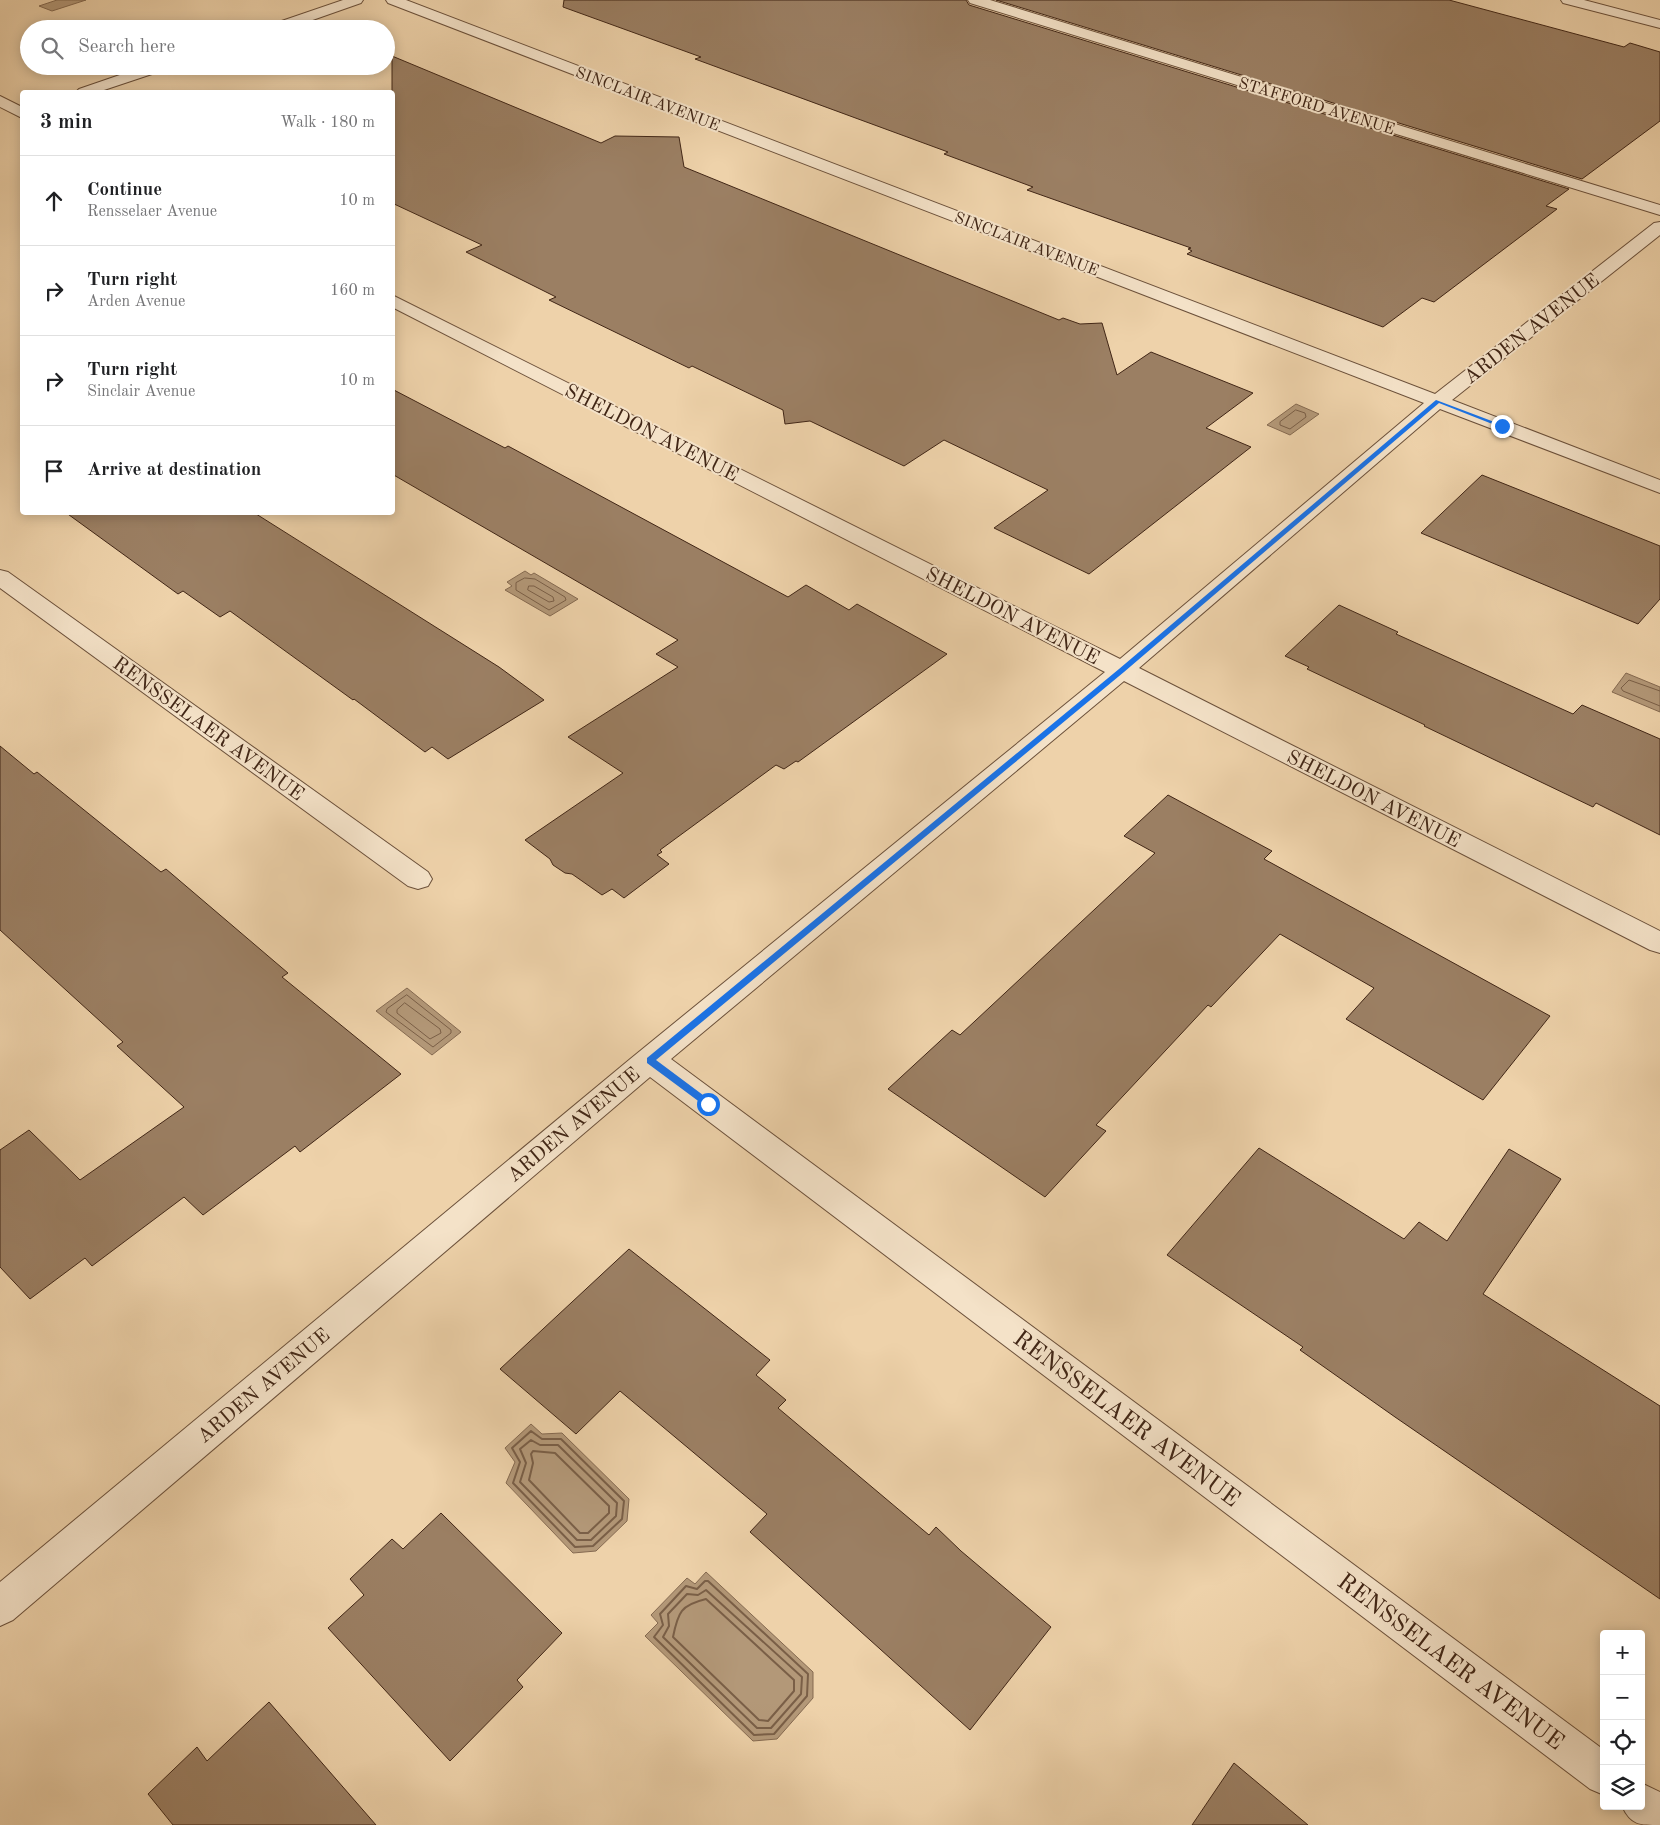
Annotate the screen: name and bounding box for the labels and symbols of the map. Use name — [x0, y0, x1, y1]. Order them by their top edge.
street label: SINCLAIR AVENUE — [573, 65, 722, 135]
street label: STAFFORD AVENUE — [1236, 76, 1396, 138]
street label: SINCLAIR AVENUE — [952, 210, 1101, 280]
street label: ARDEN AVENUE — [1461, 271, 1604, 389]
street label: SHELDON AVENUE — [561, 381, 741, 486]
route end — [1491, 415, 1514, 438]
street label: SHELDON AVENUE — [922, 564, 1102, 669]
street label: RENSSELAER AVENUE — [109, 654, 307, 805]
street label: SHELDON AVENUE — [1283, 747, 1463, 852]
street label: ARDEN AVENUE — [504, 1065, 644, 1187]
route start — [697, 1093, 720, 1116]
street label: ARDEN AVENUE — [194, 1326, 334, 1448]
street label: RENSSELAER AVENUE — [1008, 1327, 1243, 1512]
street label: RENSSELAER AVENUE — [1332, 1570, 1567, 1755]

